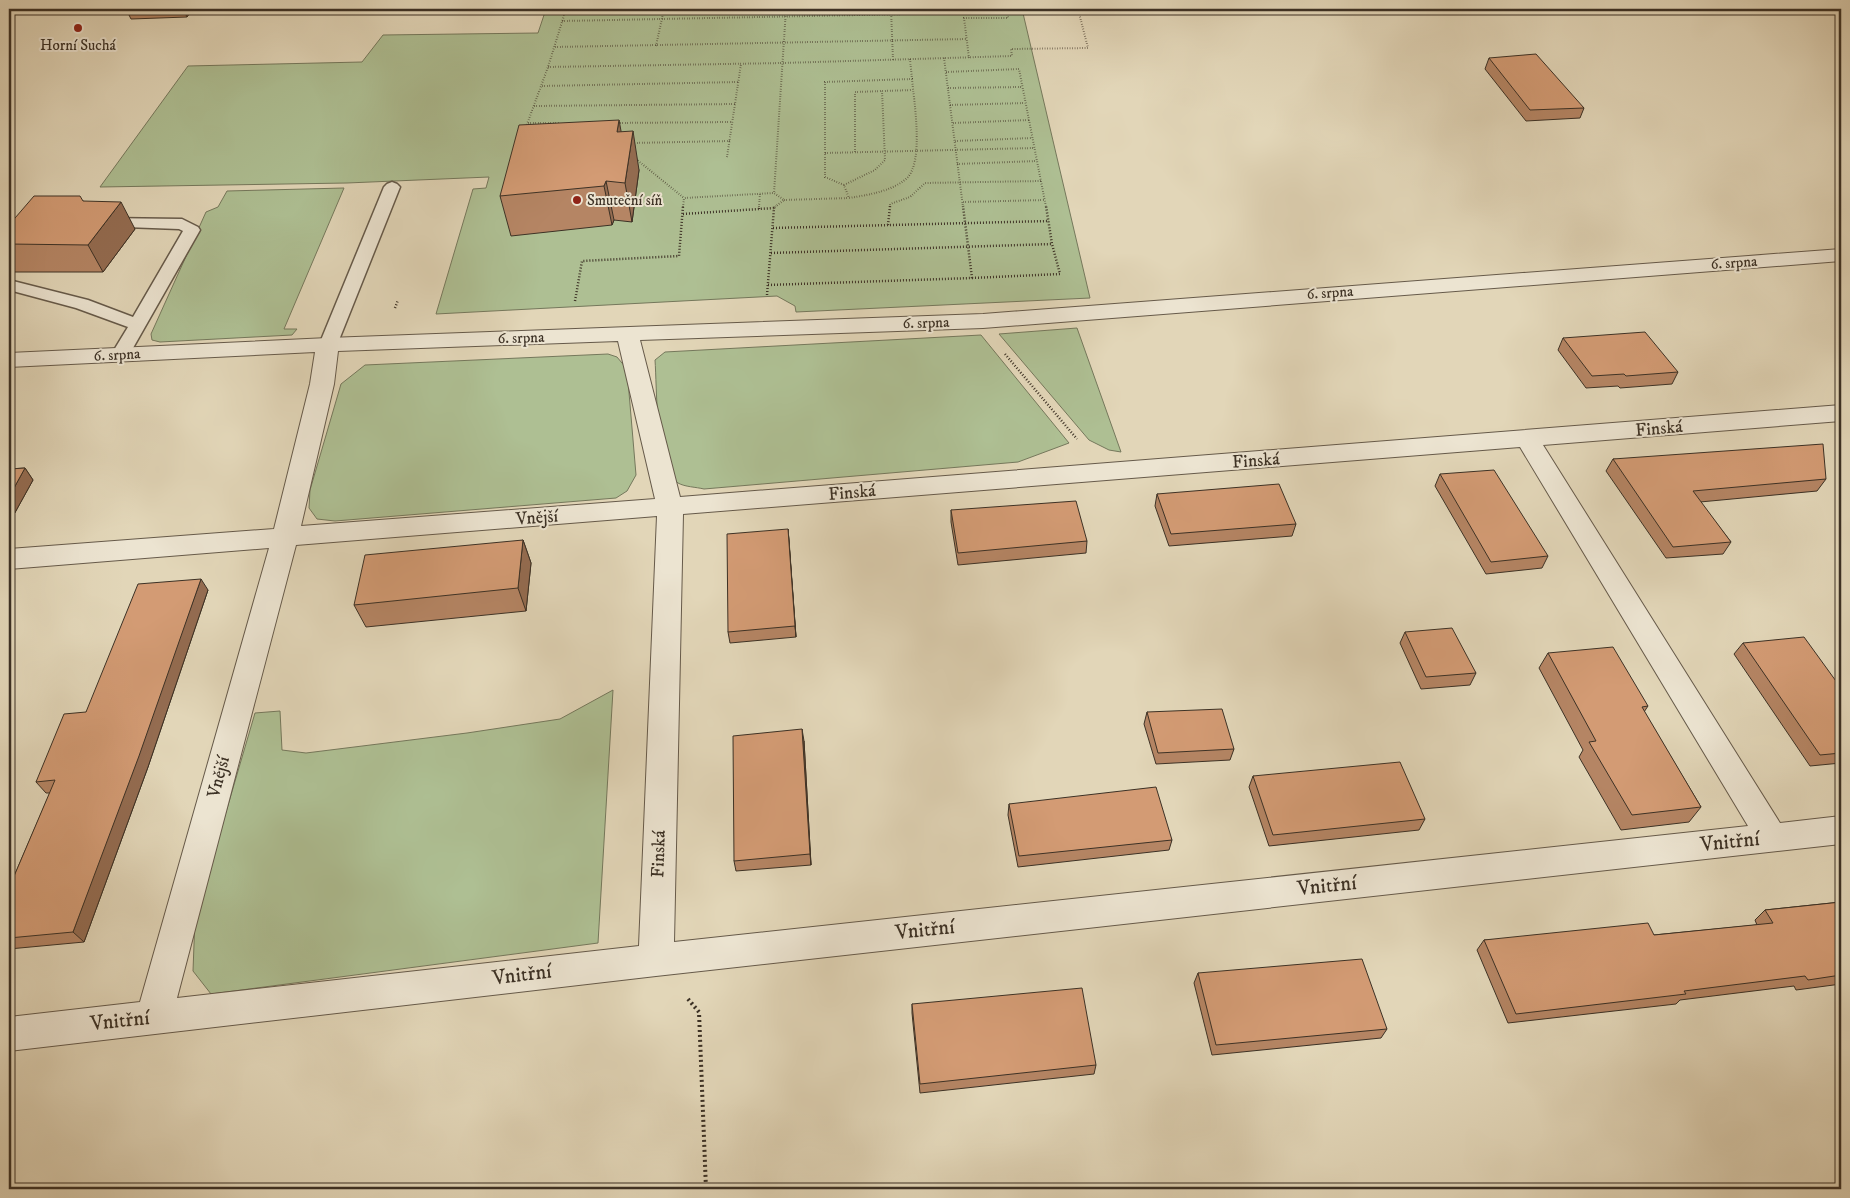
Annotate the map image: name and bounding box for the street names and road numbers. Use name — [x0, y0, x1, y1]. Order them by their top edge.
street label: 6. srpna — [1710, 252, 1759, 274]
street label: 6. srpna — [1306, 282, 1355, 304]
street label: 6. srpna — [902, 313, 950, 333]
street label: 6. srpna — [497, 328, 545, 348]
street label: 6. srpna — [93, 344, 142, 366]
street label: Finská — [1634, 416, 1684, 442]
street label: Finská — [1231, 448, 1281, 474]
street label: Finská — [827, 480, 877, 506]
street label: Vnější — [514, 505, 560, 531]
street label: Vnější — [203, 752, 235, 801]
street label: Vnitřní — [1698, 826, 1762, 858]
street label: Finská — [647, 829, 671, 878]
street label: Vnitřní — [1295, 870, 1359, 902]
street label: Vnitřní — [893, 914, 957, 946]
street label: Vnitřní — [490, 958, 555, 992]
street label: Vnitřní — [88, 1005, 152, 1037]

